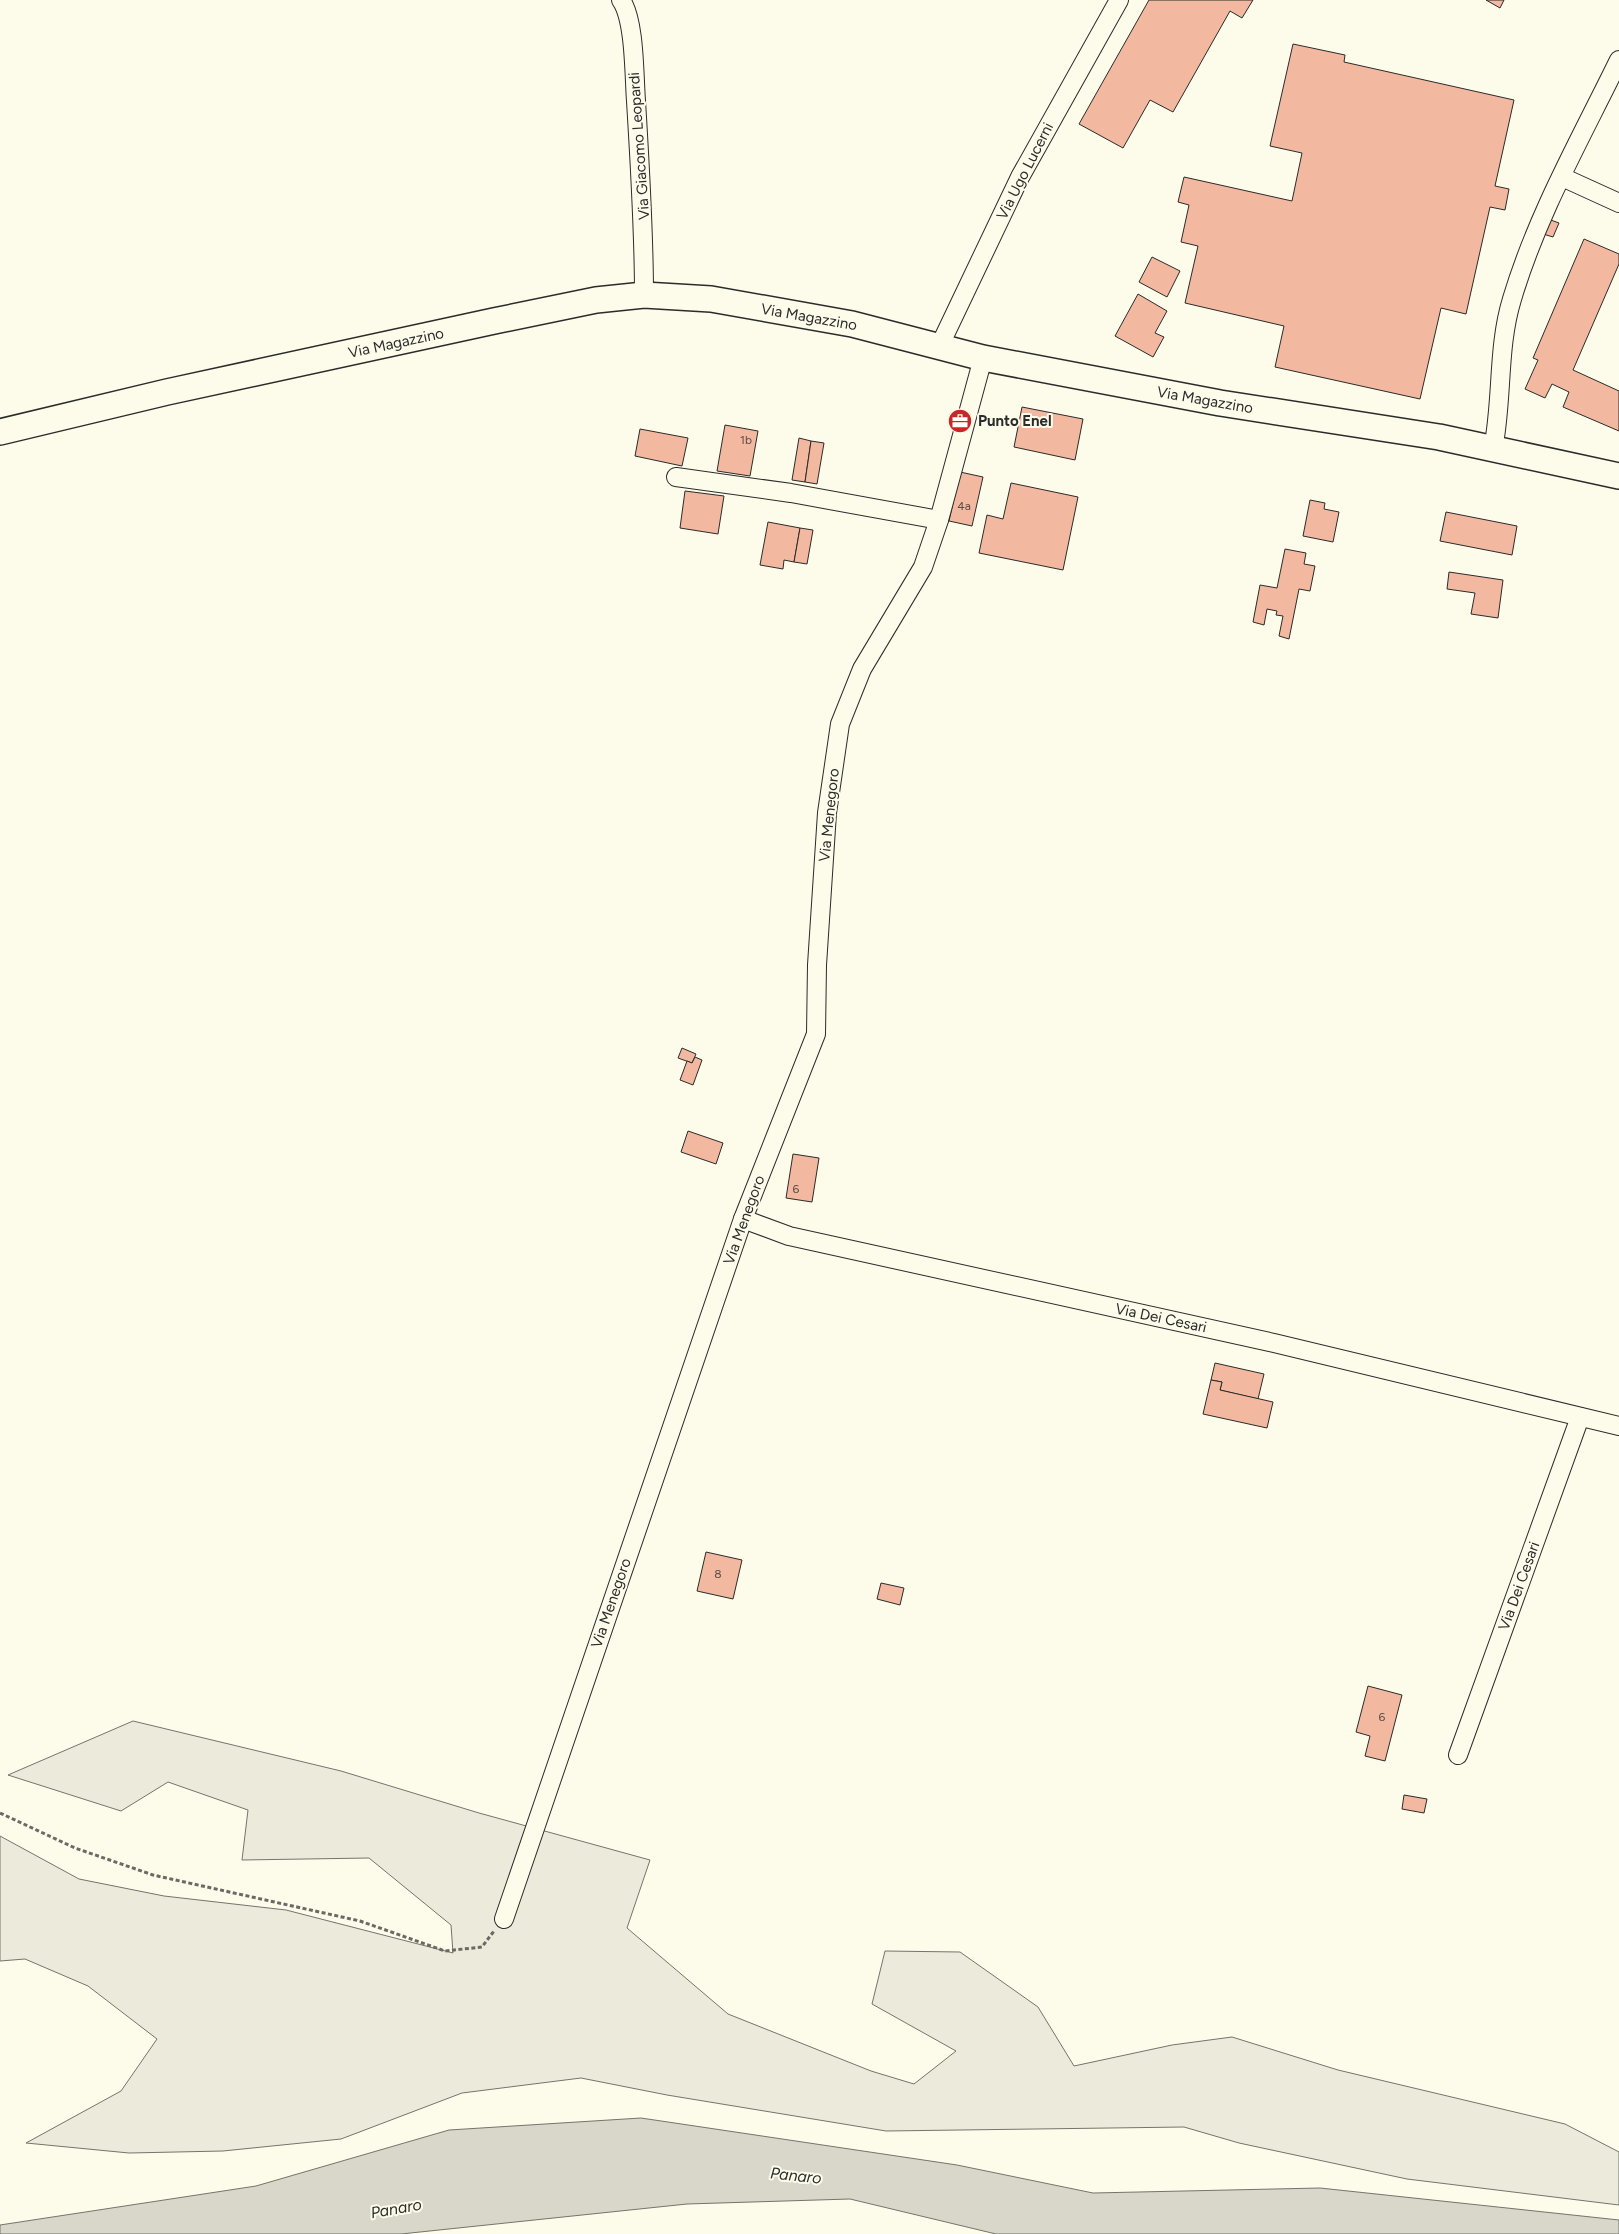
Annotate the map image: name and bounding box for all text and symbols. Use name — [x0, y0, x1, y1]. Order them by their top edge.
street label: Via Giacomo Leopardi — [625, 71, 653, 221]
street label: Via Ugo Lucerni — [993, 119, 1057, 223]
street label: Via Magazzino — [760, 300, 859, 334]
street label: Via Magazzino — [347, 324, 446, 362]
street label: Via Magazzino — [1156, 383, 1255, 417]
office icon: Punto Enel — [947, 408, 973, 434]
place label: Punto Enel — [978, 412, 1052, 430]
house number: 1b — [740, 433, 752, 447]
house number: 4a — [957, 499, 971, 513]
street label: Via Menegoro — [815, 767, 843, 863]
street label: Via Menegoro — [719, 1173, 769, 1267]
house number: 6 — [793, 1182, 800, 1196]
street label: Via Dei Cesari — [1114, 1300, 1208, 1336]
street label: Via Dei Cesari — [1495, 1539, 1543, 1633]
street label: Via Menegoro — [587, 1555, 635, 1650]
house number: 8 — [714, 1567, 722, 1581]
house number: 6 — [1379, 1710, 1386, 1724]
water label: Panaro — [769, 2163, 823, 2188]
water label: Panaro — [369, 2195, 423, 2222]

